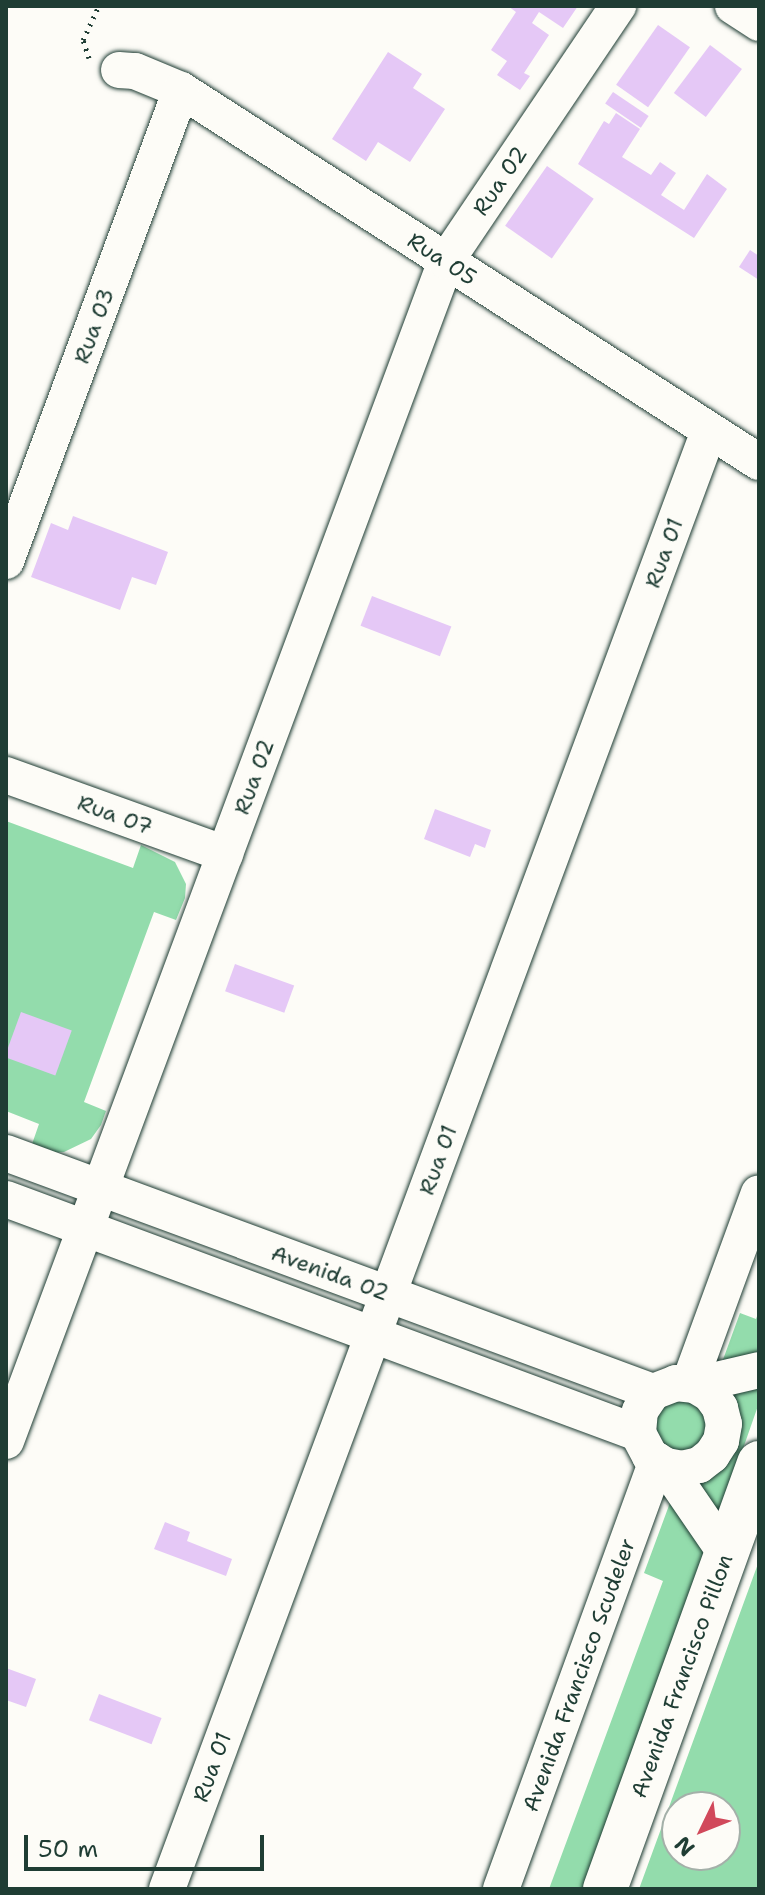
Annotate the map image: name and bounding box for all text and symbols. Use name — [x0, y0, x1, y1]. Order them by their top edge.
street label: Rua 02 — [467, 141, 533, 221]
street label: Rua 05 — [403, 227, 481, 291]
street label: Rua 03 — [68, 285, 120, 367]
street label: Rua 01 — [639, 515, 689, 591]
street label: Rua 02 — [228, 736, 280, 818]
street label: Rua 07 — [74, 789, 156, 841]
street label: Rua 01 — [413, 1122, 463, 1198]
street label: Avenida 02 — [268, 1240, 392, 1306]
street label: Avenida Francisco Scudeler — [517, 1535, 641, 1815]
street label: Avenida Francisco Pillon — [626, 1550, 738, 1802]
street label: Rua 01 — [187, 1729, 237, 1805]
north arrow — [661, 1791, 741, 1871]
scale bar — [28, 1819, 268, 1869]
text: N — [668, 1830, 701, 1863]
text: 50 m — [38, 1833, 98, 1865]

